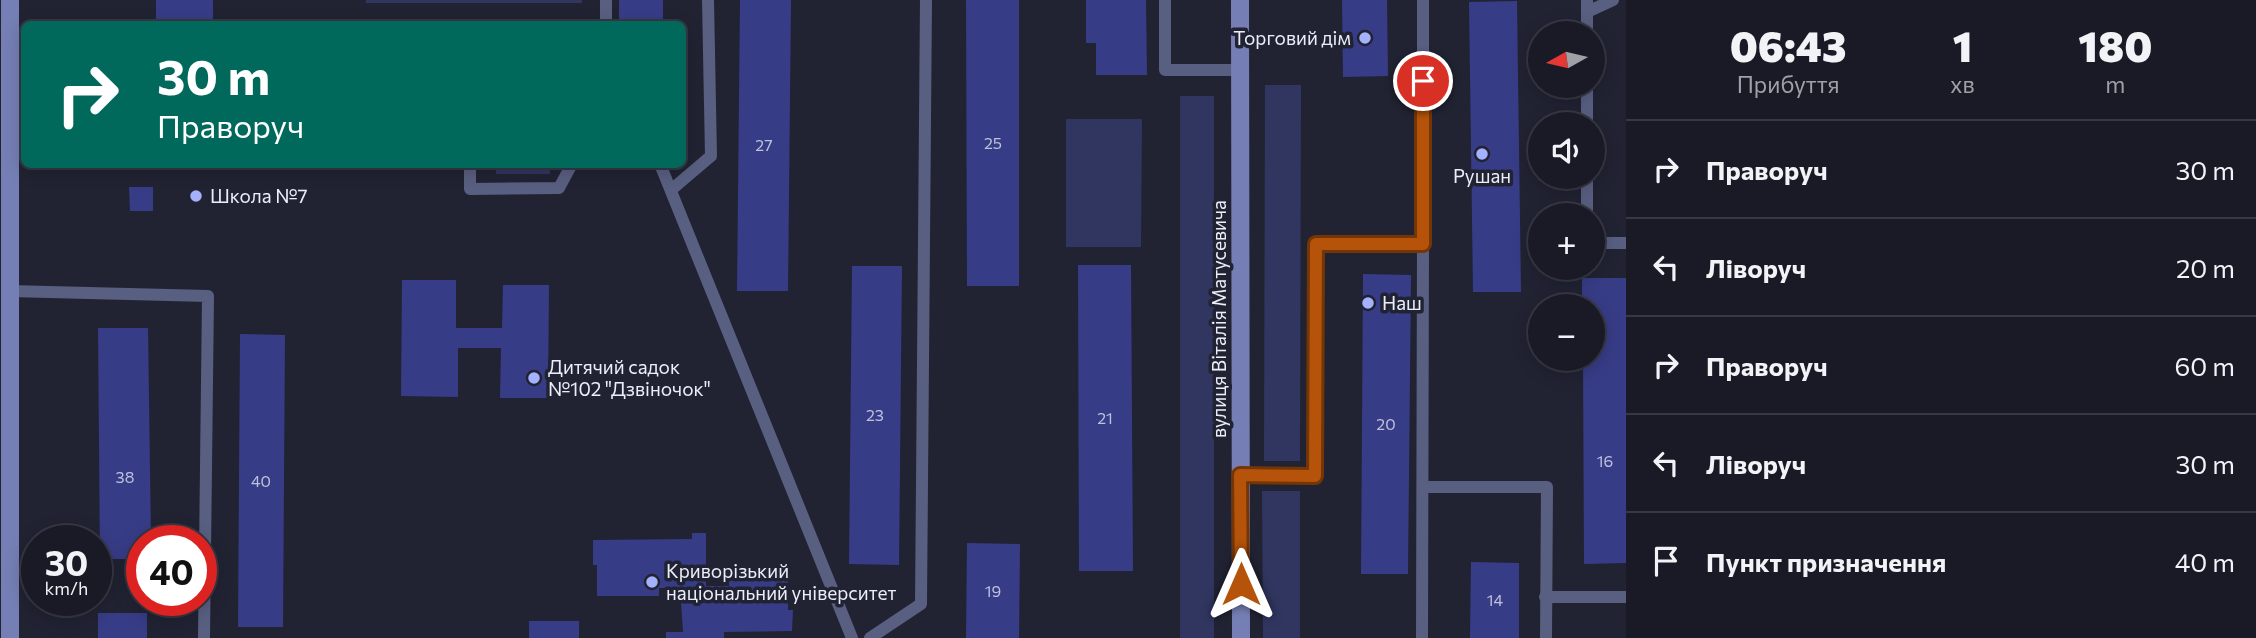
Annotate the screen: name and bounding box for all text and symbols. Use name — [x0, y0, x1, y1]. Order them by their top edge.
text: 06:43 — [1730, 19, 1847, 71]
text: 1 — [1953, 19, 1972, 71]
text: 180 — [2078, 19, 2152, 71]
north arrow — [1528, 21, 1605, 98]
map controls — [1528, 21, 1605, 371]
place label: Торговий дім — [1233, 26, 1351, 49]
marker: Торговий дім — [1357, 30, 1373, 46]
text: 30 m — [157, 45, 270, 105]
icon: right — [42, 49, 133, 140]
pin — [1393, 51, 1453, 111]
icon: arrive — [1404, 62, 1442, 100]
text: Прибуття — [1737, 70, 1840, 98]
text: хв — [1950, 70, 1975, 98]
text: m — [2105, 70, 2125, 98]
text: Праворуч — [157, 105, 304, 145]
button: sound — [1528, 112, 1605, 189]
house number: 25 — [984, 133, 1002, 152]
house number: 27 — [755, 135, 773, 154]
marker: Рушан — [1474, 146, 1490, 162]
icon: right — [1647, 150, 1685, 188]
text: Праворуч — [1706, 154, 1828, 185]
text: 30 m — [2176, 154, 2235, 185]
place label: Рушан — [1453, 164, 1511, 187]
place label: Школа №7 — [210, 184, 308, 207]
marker: Школа №7 — [188, 188, 204, 204]
street label: вулиця Віталія Матусевича — [1207, 200, 1230, 438]
button: + — [1528, 203, 1605, 280]
icon: left — [1647, 248, 1685, 286]
text: Ліворуч — [1706, 252, 1806, 283]
text: 20 m — [2176, 252, 2235, 283]
place label: Наш — [1382, 291, 1422, 314]
button: − — [1528, 294, 1605, 371]
marker: Наш — [1360, 295, 1376, 311]
icon: right — [1647, 346, 1685, 384]
text: Праворуч — [1706, 350, 1828, 381]
text: 60 m — [2175, 350, 2235, 381]
place label: Дитячий садок №102 "Дзвіночок" — [548, 355, 711, 400]
marker: Дитячий садок №102 "Дзвіночок" — [526, 370, 542, 386]
house number: 23 — [866, 405, 884, 424]
house number: 21 — [1097, 408, 1113, 427]
house number: 20 — [1376, 414, 1396, 433]
icon: left — [1647, 444, 1685, 482]
text: Ліворуч — [1706, 448, 1806, 479]
text: 30 m — [2176, 448, 2235, 479]
house number: 16 — [1597, 451, 1613, 470]
house number: 38 — [116, 467, 134, 486]
house number: 40 — [251, 471, 271, 490]
speed limit sign: 40 — [126, 525, 217, 616]
text: 30 — [45, 540, 88, 583]
icon: arrive — [1647, 542, 1685, 580]
text: Пункт призначення — [1706, 546, 1946, 577]
text: 40 m — [2175, 546, 2235, 577]
position arrow — [1204, 547, 1278, 621]
place label: Криворізький національний університет — [666, 559, 896, 604]
marker: Криворізький національний університет — [644, 574, 660, 590]
text: km/h — [45, 577, 88, 599]
house number: 19 — [985, 581, 1001, 600]
house number: 14 — [1487, 590, 1504, 609]

